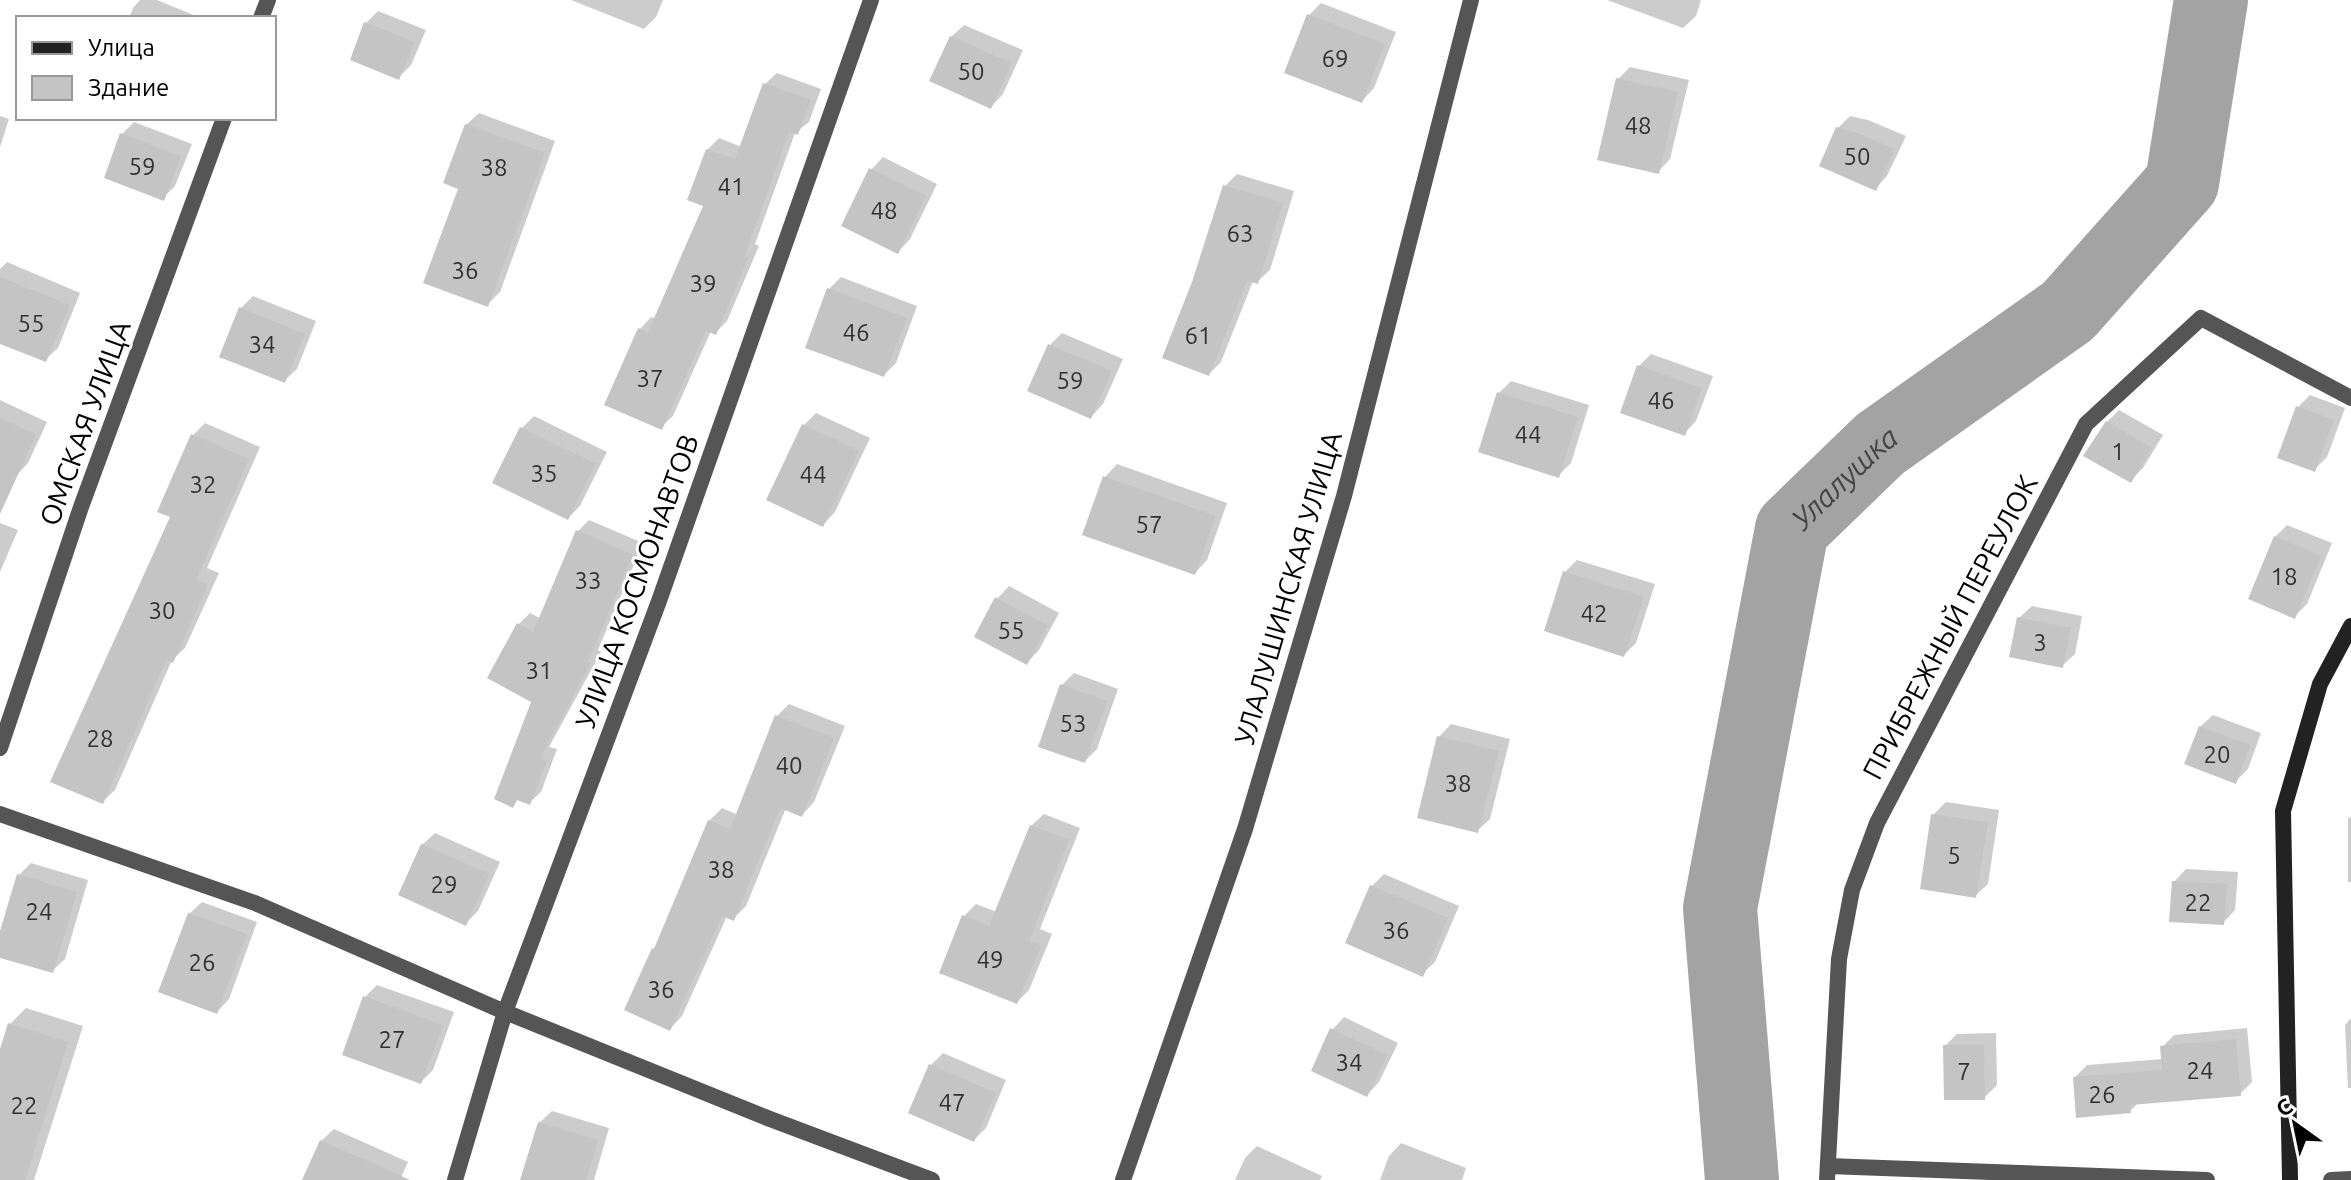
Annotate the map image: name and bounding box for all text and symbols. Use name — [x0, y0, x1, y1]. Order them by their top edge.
legend — [16, 16, 276, 120]
text: Улица — [88, 34, 155, 61]
house number: 69 — [1321, 45, 1349, 72]
house number: 50 — [957, 58, 985, 85]
text: Здание — [88, 74, 169, 101]
house number: 48 — [1624, 112, 1652, 139]
house number: 50 — [1843, 143, 1871, 170]
house number: 59 — [128, 153, 156, 180]
house number: 38 — [480, 154, 508, 181]
house number: 41 — [717, 173, 745, 200]
house number: 48 — [870, 197, 898, 224]
house number: 63 — [1226, 220, 1254, 247]
house number: 36 — [451, 257, 479, 284]
house number: 39 — [689, 270, 717, 297]
house number: 55 — [17, 310, 45, 337]
street label: ОМСКАЯ УЛИЦА — [33, 316, 136, 530]
house number: 46 — [842, 319, 870, 346]
house number: 61 — [1184, 322, 1212, 349]
house number: 34 — [248, 331, 276, 358]
house number: 37 — [636, 365, 664, 392]
house number: 59 — [1056, 367, 1084, 394]
house number: 46 — [1647, 387, 1675, 414]
water label: Улалушка — [1783, 419, 1904, 537]
house number: 44 — [1514, 421, 1542, 448]
street label: УЛАЛУШИНСКАЯ УЛИЦА — [1228, 428, 1347, 748]
street label: УЛИЦА КОСМОНАВТОВ — [569, 430, 704, 732]
house number: 1 — [2111, 438, 2125, 465]
house number: 35 — [530, 460, 558, 487]
house number: 44 — [799, 461, 827, 488]
street label: ПРИБРЕЖНЫЙ ПЕРЕУЛОК — [1856, 470, 2043, 784]
house number: 32 — [189, 471, 217, 498]
house number: 57 — [1135, 511, 1163, 538]
house number: 18 — [2270, 563, 2298, 590]
house number: 33 — [574, 567, 602, 594]
house number: 30 — [148, 597, 176, 624]
house number: 42 — [1580, 600, 1608, 627]
house number: 55 — [997, 617, 1025, 644]
house number: 3 — [2033, 629, 2047, 656]
house number: 31 — [525, 657, 553, 684]
house number: 53 — [1059, 710, 1087, 737]
house number: 28 — [86, 725, 114, 752]
house number: 20 — [2203, 741, 2231, 768]
house number: 40 — [775, 752, 803, 779]
house number: 38 — [1444, 770, 1472, 797]
house number: 5 — [1947, 842, 1961, 869]
house number: 38 — [707, 856, 735, 883]
house number: 29 — [430, 871, 458, 898]
house number: 22 — [2184, 889, 2212, 916]
house number: 24 — [25, 898, 53, 925]
house number: 36 — [1382, 917, 1410, 944]
house number: 49 — [976, 946, 1004, 973]
house number: 26 — [188, 949, 216, 976]
house number: 36 — [647, 976, 675, 1003]
house number: 27 — [378, 1026, 406, 1053]
house number: 34 — [1335, 1049, 1363, 1076]
house number: 24 — [2186, 1057, 2214, 1084]
house number: 7 — [1957, 1058, 1971, 1085]
house number: 26 — [2088, 1081, 2116, 1108]
north arrow — [2255, 1084, 2335, 1164]
house number: 47 — [938, 1089, 966, 1116]
house number: 22 — [10, 1092, 38, 1119]
text: С — [2271, 1092, 2297, 1121]

